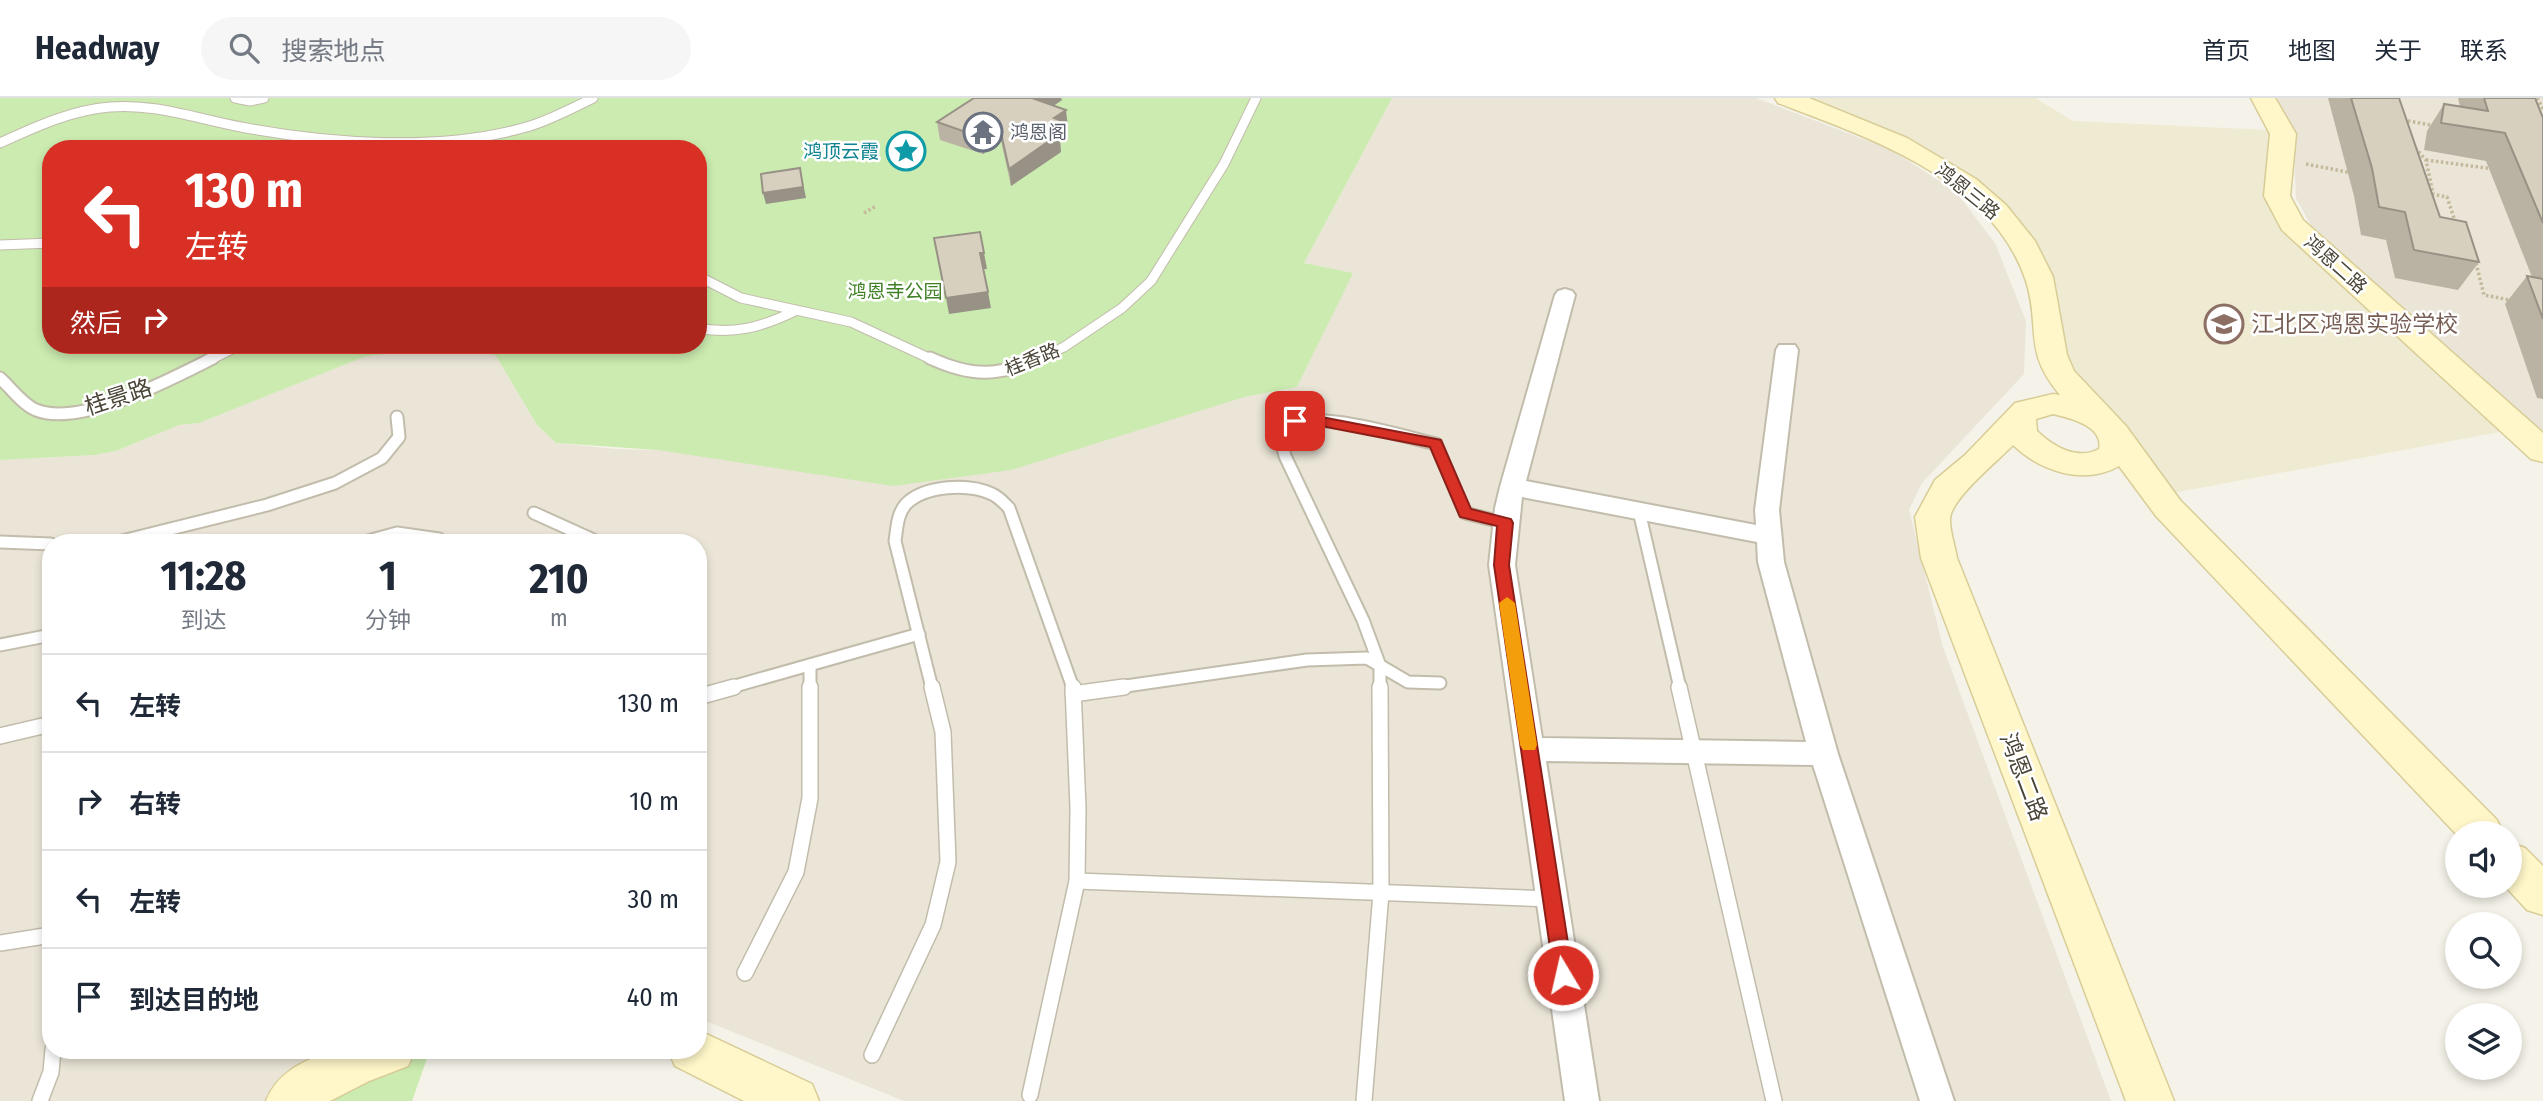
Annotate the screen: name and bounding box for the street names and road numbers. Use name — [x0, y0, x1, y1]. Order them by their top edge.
street label: 鸿恩三路 — [1931, 159, 2004, 224]
street label: 鸿恩二路 — [2300, 230, 2372, 298]
street label: 桂香路 — [1001, 338, 1063, 381]
street label: 桂景路 — [81, 373, 155, 421]
street label: 鸿恩二路 — [1994, 729, 2054, 825]

